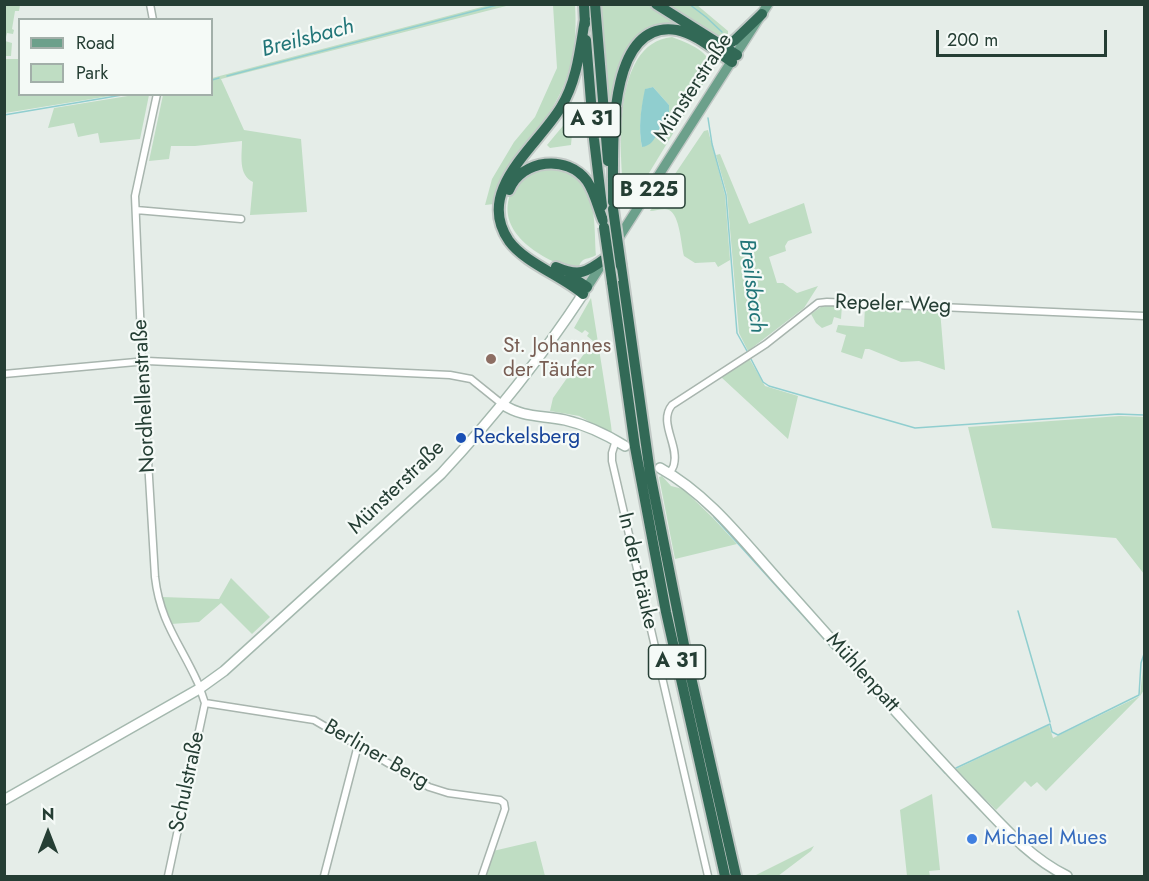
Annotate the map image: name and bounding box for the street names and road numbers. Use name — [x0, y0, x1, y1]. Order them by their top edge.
street label: Münsterstraße — [650, 29, 738, 147]
road number: A 31 — [564, 103, 620, 137]
road number: B 225 — [613, 174, 685, 208]
street label: Repeler Weg — [834, 290, 952, 320]
street label: Nordhellenstraße — [128, 319, 162, 473]
street label: Münsterstraße — [344, 436, 450, 540]
street label: In der Bräuke — [611, 510, 663, 632]
street label: Mühlenpatt — [820, 628, 904, 718]
road number: A 31 — [648, 645, 706, 679]
street label: Berliner Berg — [319, 715, 433, 795]
street label: Schulstraße — [165, 730, 211, 834]

